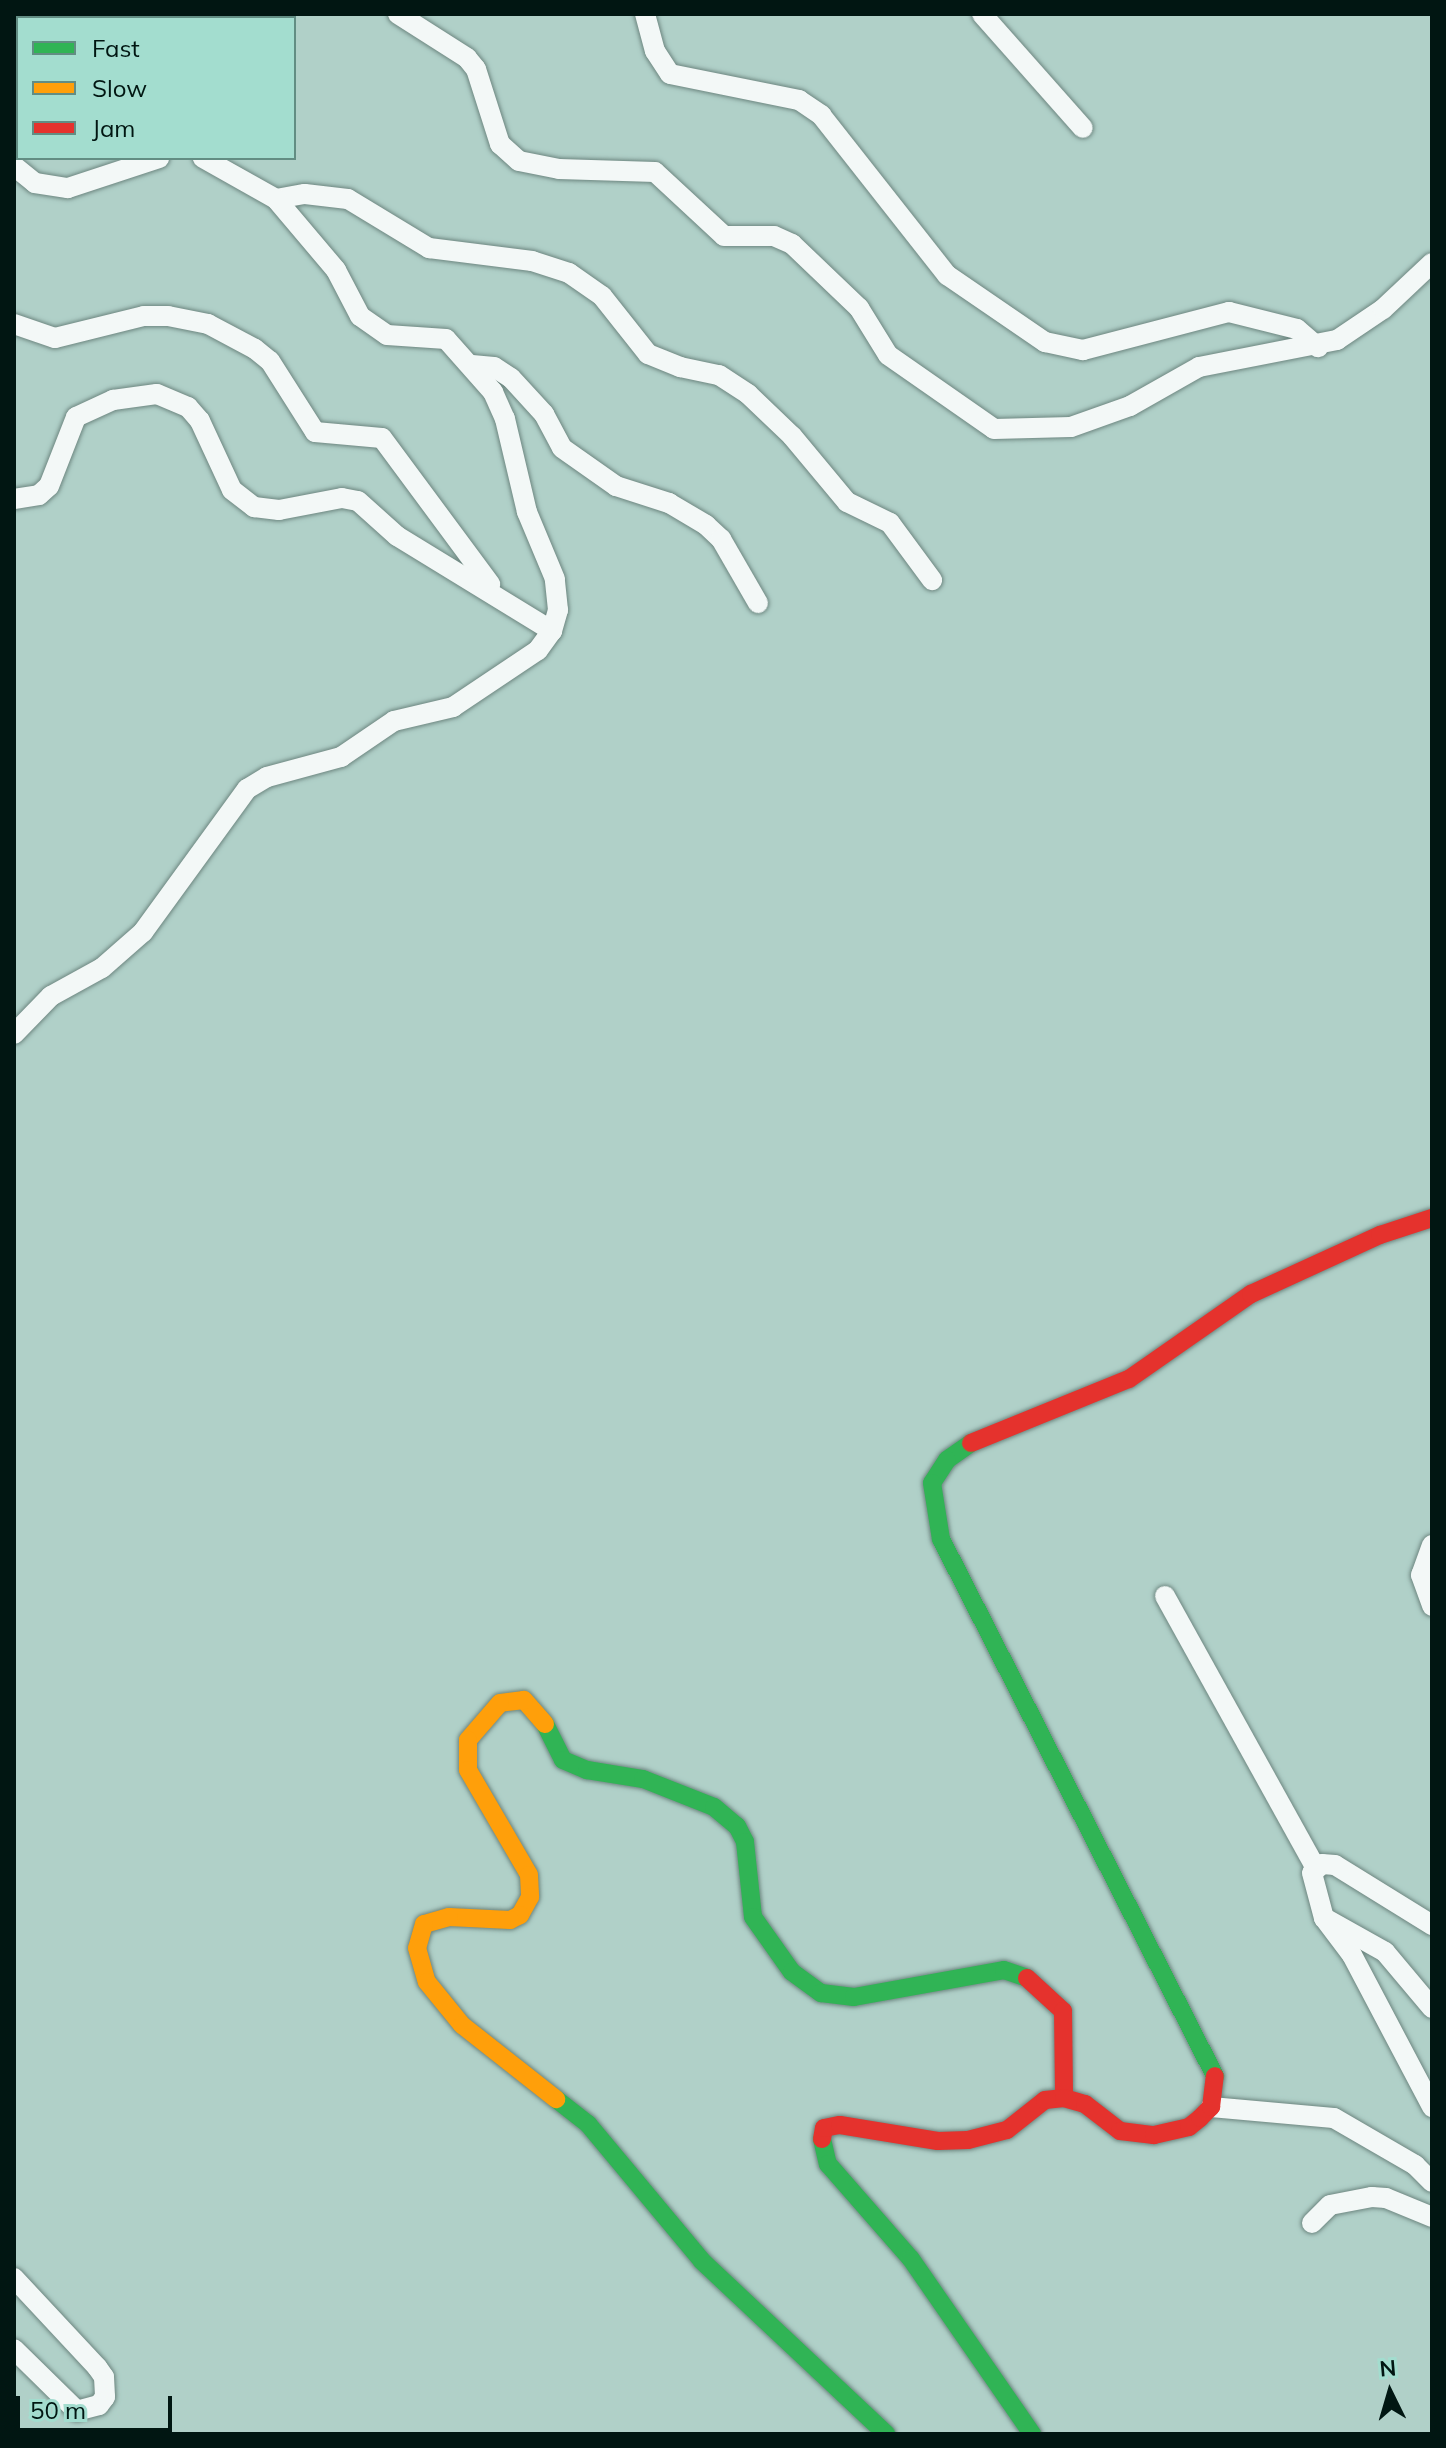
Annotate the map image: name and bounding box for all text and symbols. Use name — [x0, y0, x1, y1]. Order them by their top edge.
legend — [16, 16, 296, 160]
text: Fast — [92, 33, 140, 63]
text: Slow — [92, 73, 147, 103]
text: Jam — [92, 113, 135, 143]
north arrow — [1350, 2352, 1430, 2432]
text: N — [1378, 2353, 1397, 2383]
scale bar — [20, 2380, 176, 2430]
text: 50 m — [30, 2395, 86, 2425]

